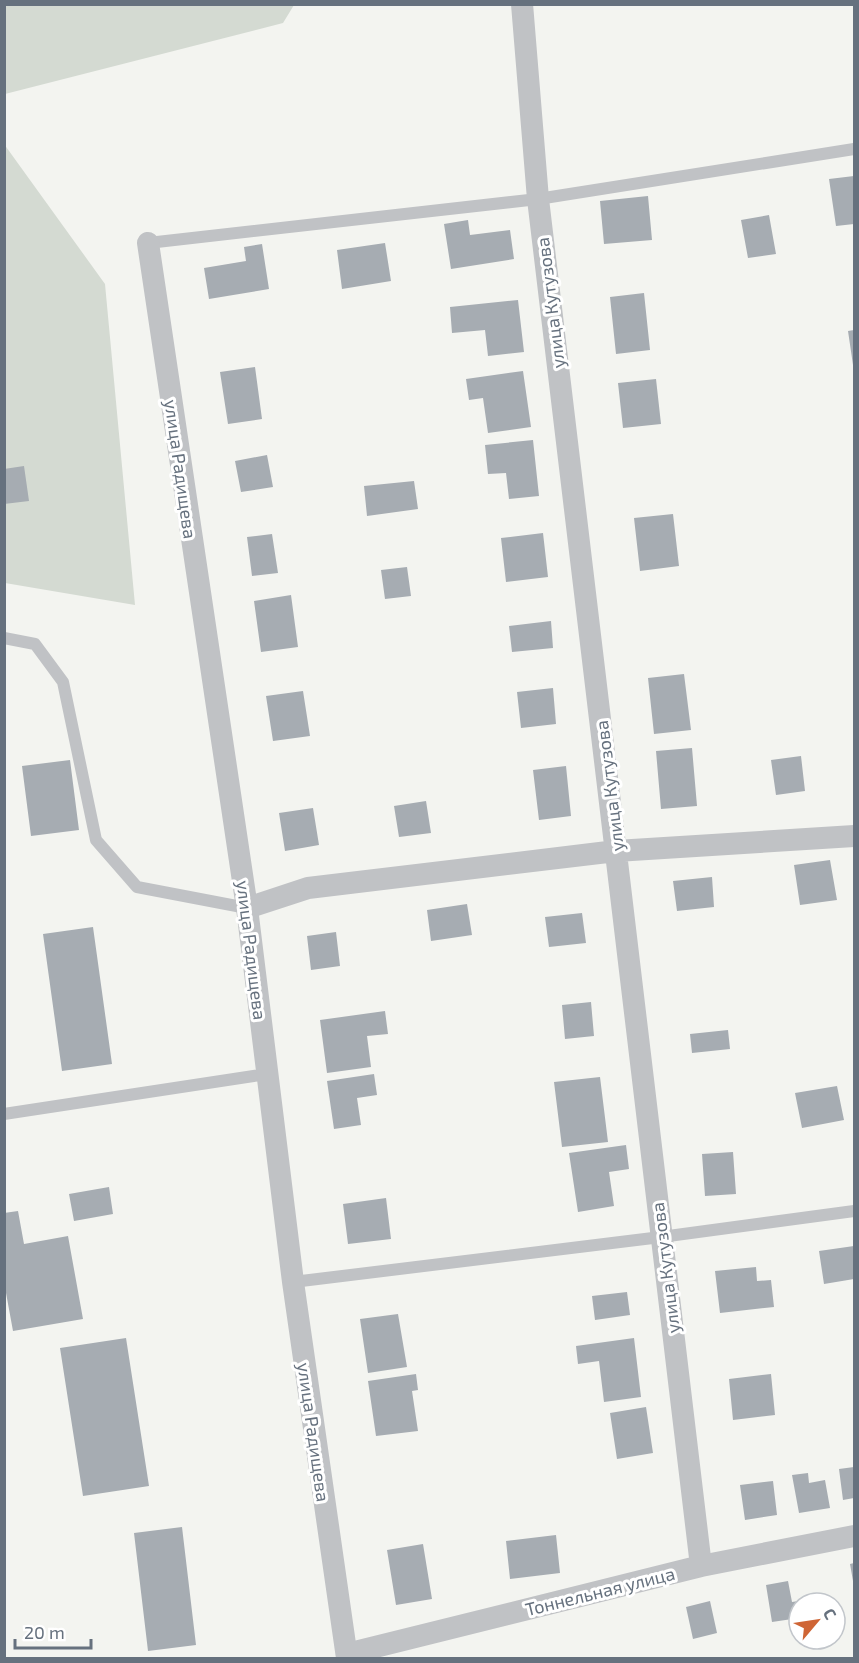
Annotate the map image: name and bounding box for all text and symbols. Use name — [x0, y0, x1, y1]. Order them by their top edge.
street label: улица Кутузова — [531, 236, 569, 370]
street label: улица Радищева — [160, 398, 202, 540]
street label: улица Кутузова — [590, 719, 628, 853]
street label: улица Радищева — [233, 879, 271, 1021]
street label: улица Кутузова — [646, 1201, 684, 1335]
street label: улица Радищева — [293, 1361, 335, 1503]
street label: Тоннельная улица — [523, 1562, 677, 1620]
north arrow — [787, 1591, 847, 1651]
text: С — [820, 1605, 841, 1622]
scale bar — [15, 1612, 92, 1650]
text: 20 m — [24, 1621, 65, 1643]

